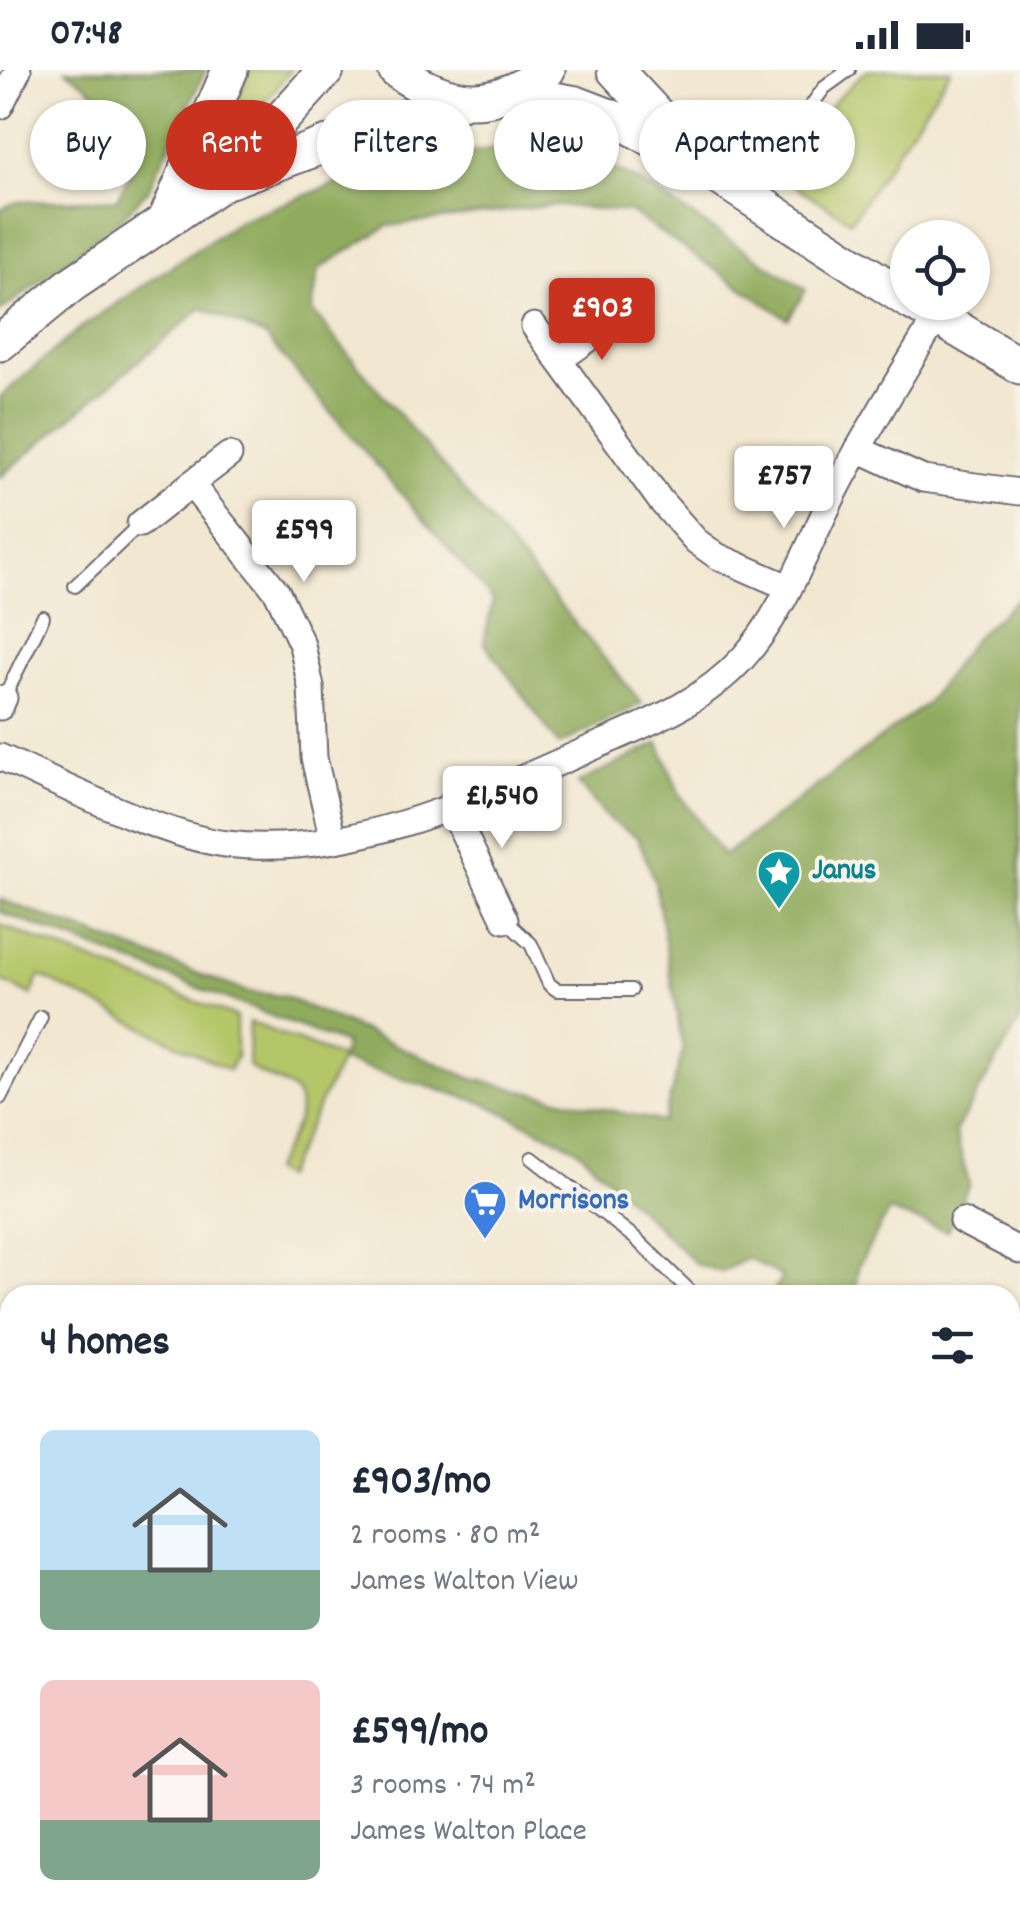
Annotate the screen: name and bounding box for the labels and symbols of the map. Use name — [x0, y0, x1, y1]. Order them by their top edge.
pin: £903 — [543, 278, 661, 363]
pin: £757 — [725, 446, 843, 531]
pin: £599 — [245, 500, 363, 585]
pin: £1,540 — [421, 766, 583, 851]
place icon: Janus — [756, 849, 802, 910]
place label: Janus — [812, 851, 876, 894]
supermarket icon: Morrisons — [462, 1179, 508, 1240]
place label: Morrisons — [518, 1181, 629, 1224]

